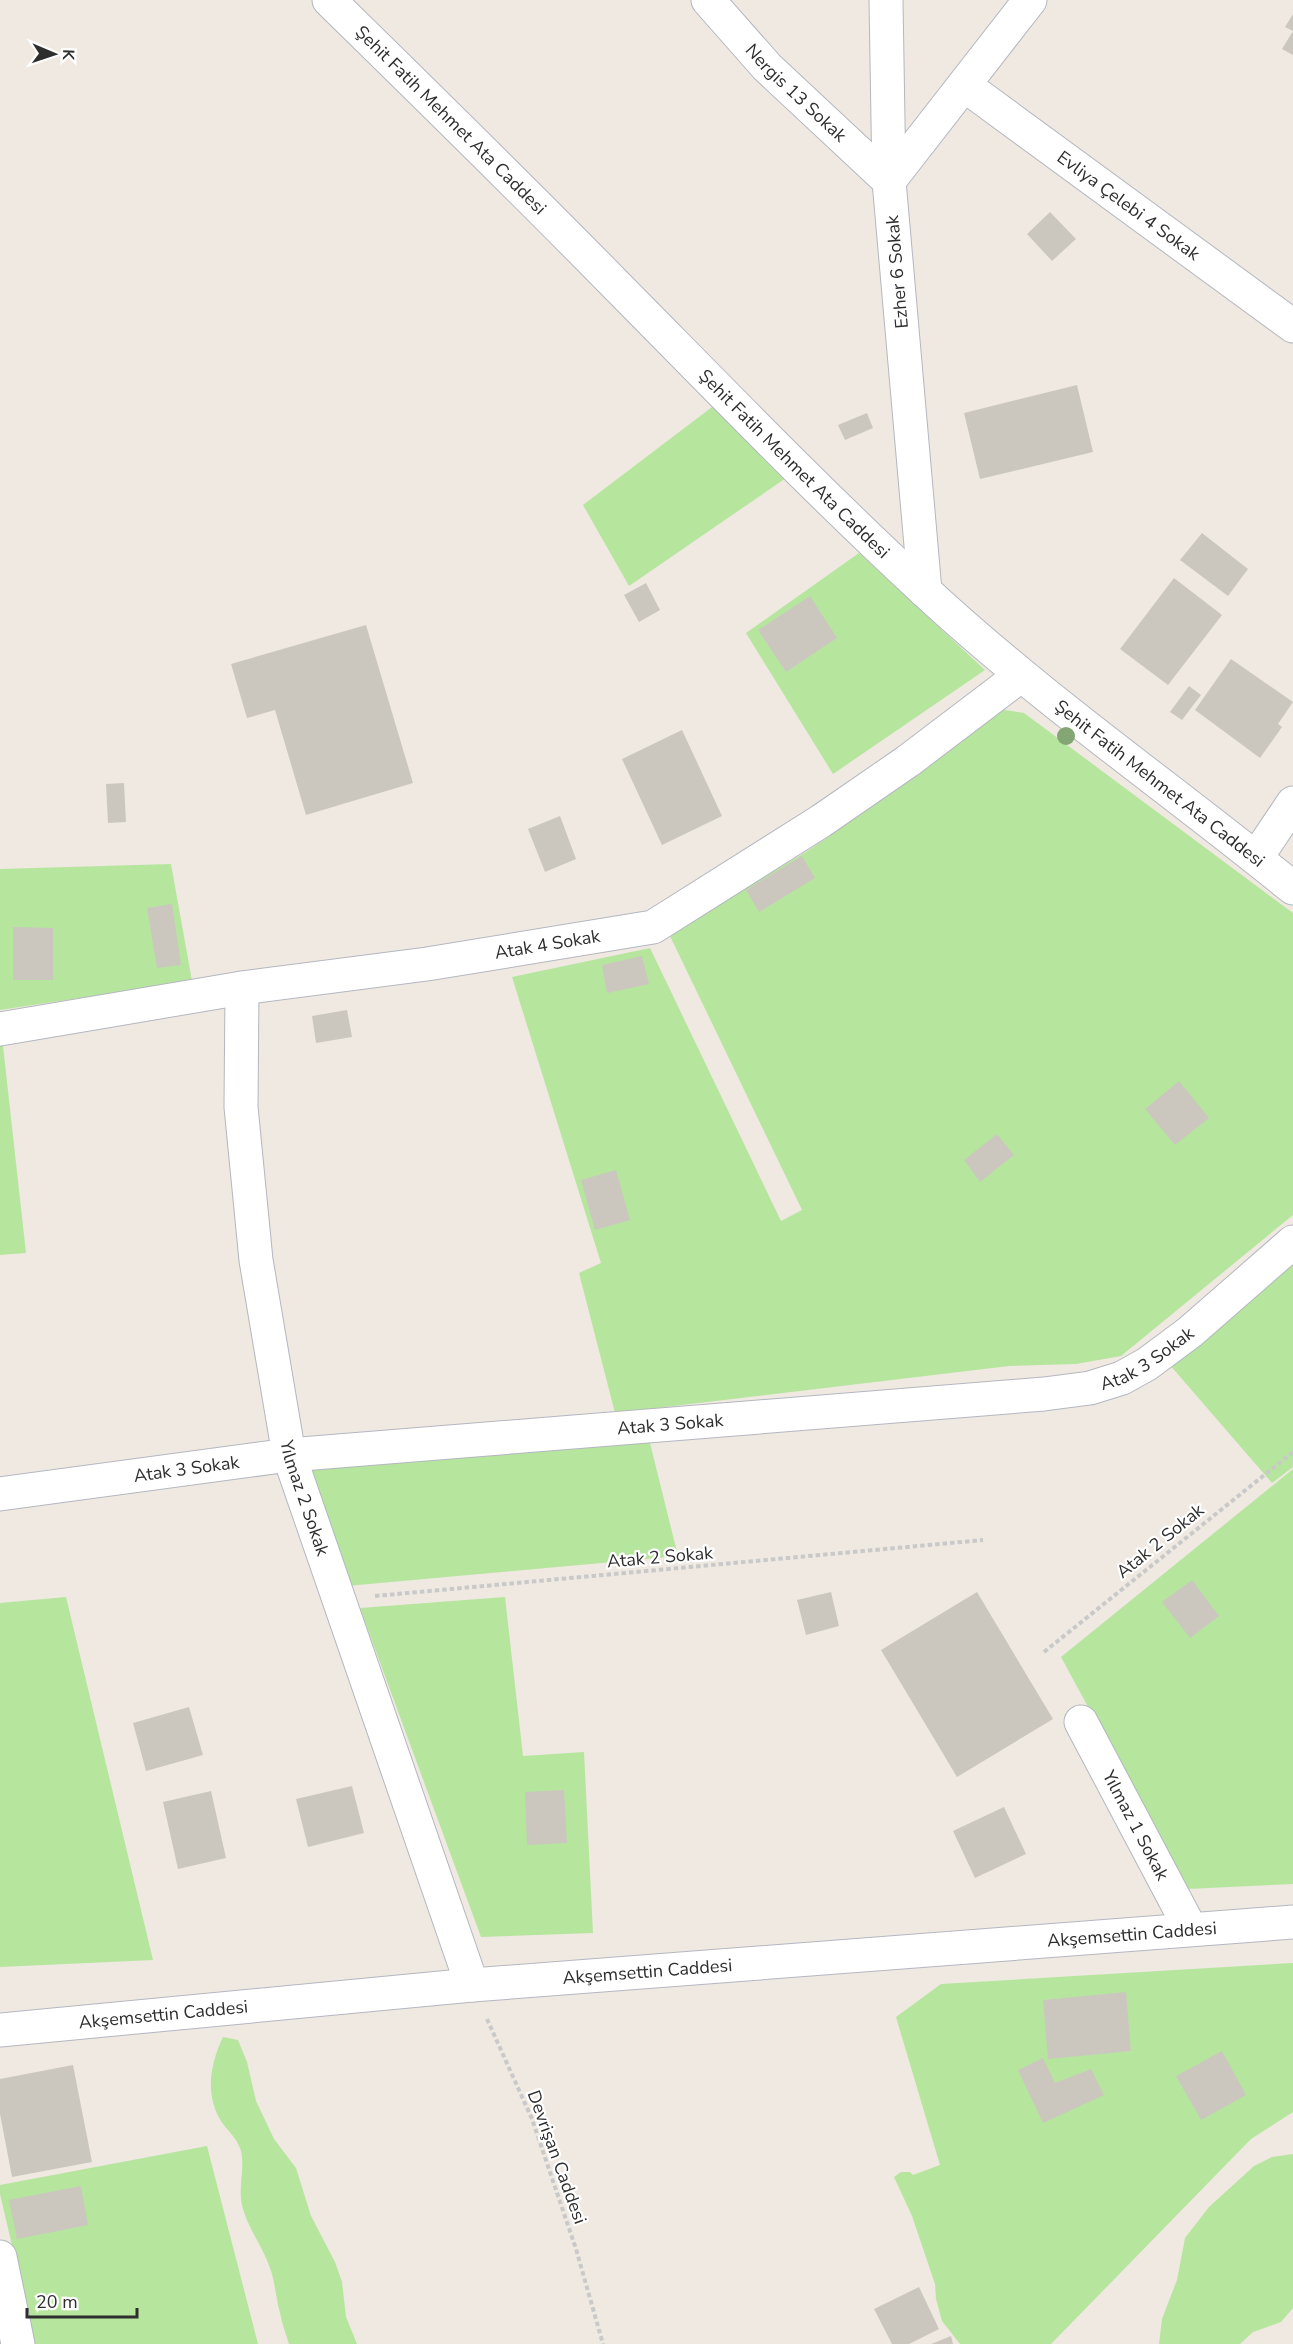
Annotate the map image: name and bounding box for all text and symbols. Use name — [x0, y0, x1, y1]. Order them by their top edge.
street label: Şehit Fatih Mehmet Ata Caddesi — [350, 20, 552, 220]
north arrow — [24, 24, 84, 84]
street label: Nergis 13 Sokak — [740, 39, 852, 148]
text: K — [57, 49, 79, 62]
street label: Evliya Çelebi 4 Sokak — [1052, 145, 1206, 267]
street label: Ezher 6 Sokak — [880, 213, 914, 330]
street label: Şehit Fatih Mehmet Ata Caddesi — [694, 364, 895, 564]
street label: Şehit Fatih Mehmet Ata Caddesi — [1050, 694, 1270, 873]
street label: Atak 4 Sokak — [493, 924, 603, 965]
street label: Atak 3 Sokak — [1097, 1321, 1200, 1396]
street label: Atak 3 Sokak — [616, 1408, 725, 1440]
street label: Yılmaz 2 Sokak — [275, 1437, 335, 1560]
street label: Atak 3 Sokak — [132, 1450, 242, 1488]
street label: Atak 2 Sokak — [1111, 1498, 1210, 1584]
street label: Atak 2 Sokak — [606, 1540, 715, 1574]
street label: Yılmaz 1 Sokak — [1096, 1766, 1175, 1885]
street label: Akşemsettin Caddesi — [1046, 1916, 1218, 1953]
street label: Akşemsettin Caddesi — [562, 1953, 733, 1990]
street label: Akşemsettin Caddesi — [77, 1994, 249, 2034]
street label: Devrişan Caddesi — [522, 2087, 592, 2227]
scale bar — [27, 2281, 136, 2319]
text: 20 m — [36, 2290, 78, 2314]

